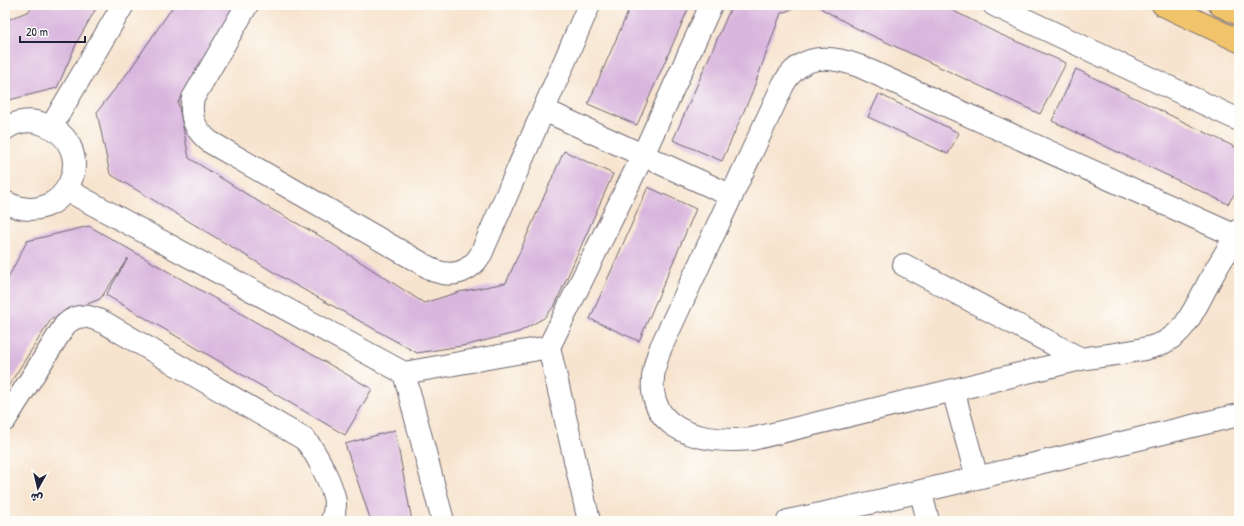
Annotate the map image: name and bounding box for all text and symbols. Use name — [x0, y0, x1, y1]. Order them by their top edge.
scale bar — [20, 18, 85, 44]
text: 20 m — [26, 23, 48, 40]
north arrow — [18, 468, 58, 508]
text: ش — [30, 490, 44, 506]

